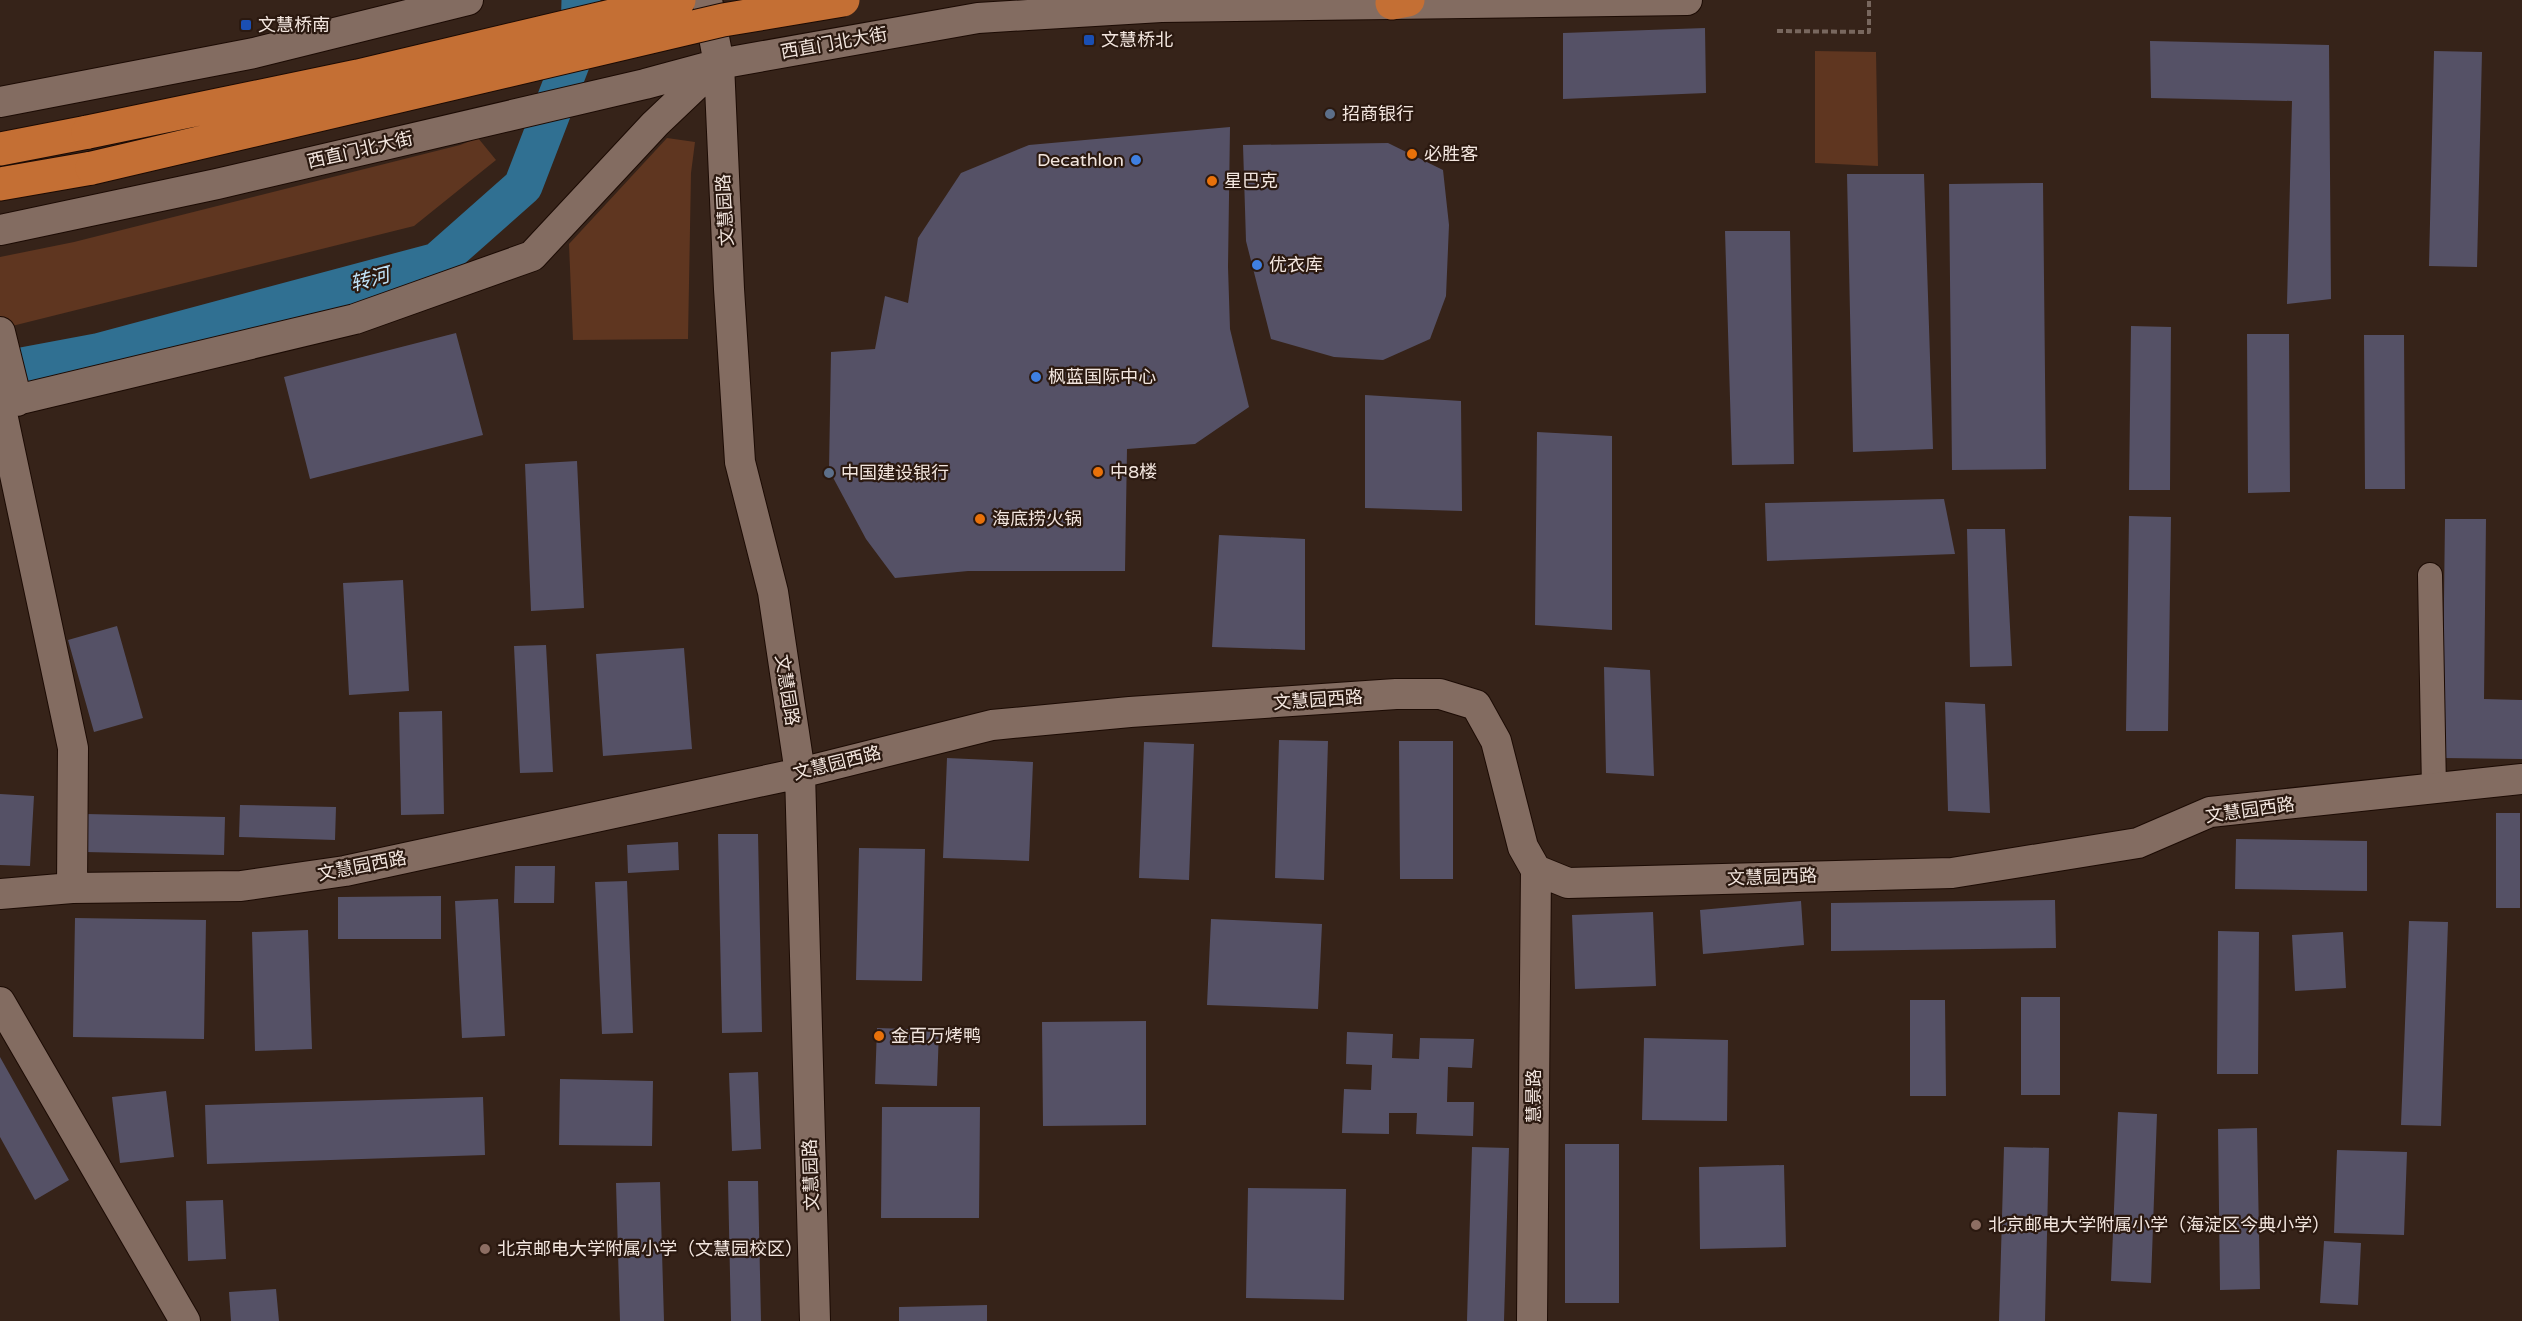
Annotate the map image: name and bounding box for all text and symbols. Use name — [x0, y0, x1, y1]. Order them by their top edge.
place label: 文慧桥南 — [258, 14, 330, 36]
marker: 文慧桥南 — [239, 18, 253, 32]
street label: 西直门北大街 — [779, 23, 889, 63]
place label: 文慧桥北 — [1101, 29, 1173, 51]
marker: 文慧桥北 — [1082, 33, 1096, 47]
place label: 招商银行 — [1342, 103, 1414, 125]
marker: 招商银行 — [1323, 107, 1337, 121]
street label: 西直门北大街 — [305, 127, 415, 173]
place label: 必胜客 — [1424, 143, 1478, 165]
marker: 必胜客 — [1405, 147, 1419, 161]
place label: Decathlon — [1037, 149, 1124, 171]
marker: Decathlon — [1129, 153, 1143, 167]
place label: 星巴克 — [1224, 170, 1278, 192]
street label: 文慧园路 — [712, 173, 738, 247]
marker: 星巴克 — [1205, 174, 1219, 188]
place label: 优衣库 — [1269, 254, 1323, 276]
marker: 优衣库 — [1250, 258, 1264, 272]
water label: 转河 — [348, 262, 396, 297]
place label: 枫蓝国际中心 — [1048, 366, 1156, 388]
marker: 枫蓝国际中心 — [1029, 370, 1043, 384]
place label: 中8楼 — [1110, 461, 1157, 483]
place label: 中国建设银行 — [841, 462, 949, 484]
marker: 中8楼 — [1091, 465, 1105, 479]
marker: 中国建设银行 — [822, 466, 836, 480]
place label: 海底捞火锅 — [992, 508, 1082, 530]
marker: 海底捞火锅 — [973, 512, 987, 526]
street label: 文慧园路 — [771, 653, 803, 727]
street label: 文慧园西路 — [1272, 686, 1364, 714]
street label: 文慧园西路 — [791, 741, 883, 785]
street label: 文慧园西路 — [2204, 793, 2296, 827]
street label: 文慧园西路 — [316, 847, 408, 885]
street label: 文慧园西路 — [1727, 864, 1817, 890]
place label: 金百万烤鸭 — [891, 1025, 981, 1047]
marker: 金百万烤鸭 — [872, 1029, 886, 1043]
street label: 慧景路 — [1523, 1069, 1545, 1123]
street label: 文慧园路 — [799, 1139, 823, 1211]
place label: 北京邮电大学附属小学（海淀区今典小学） — [1988, 1214, 2330, 1236]
marker: 北京邮电大学附属小学（海淀区今典小学） — [1969, 1218, 1983, 1232]
place label: 北京邮电大学附属小学（文慧园校区） — [497, 1238, 803, 1260]
marker: 北京邮电大学附属小学（文慧园校区） — [478, 1242, 492, 1256]

